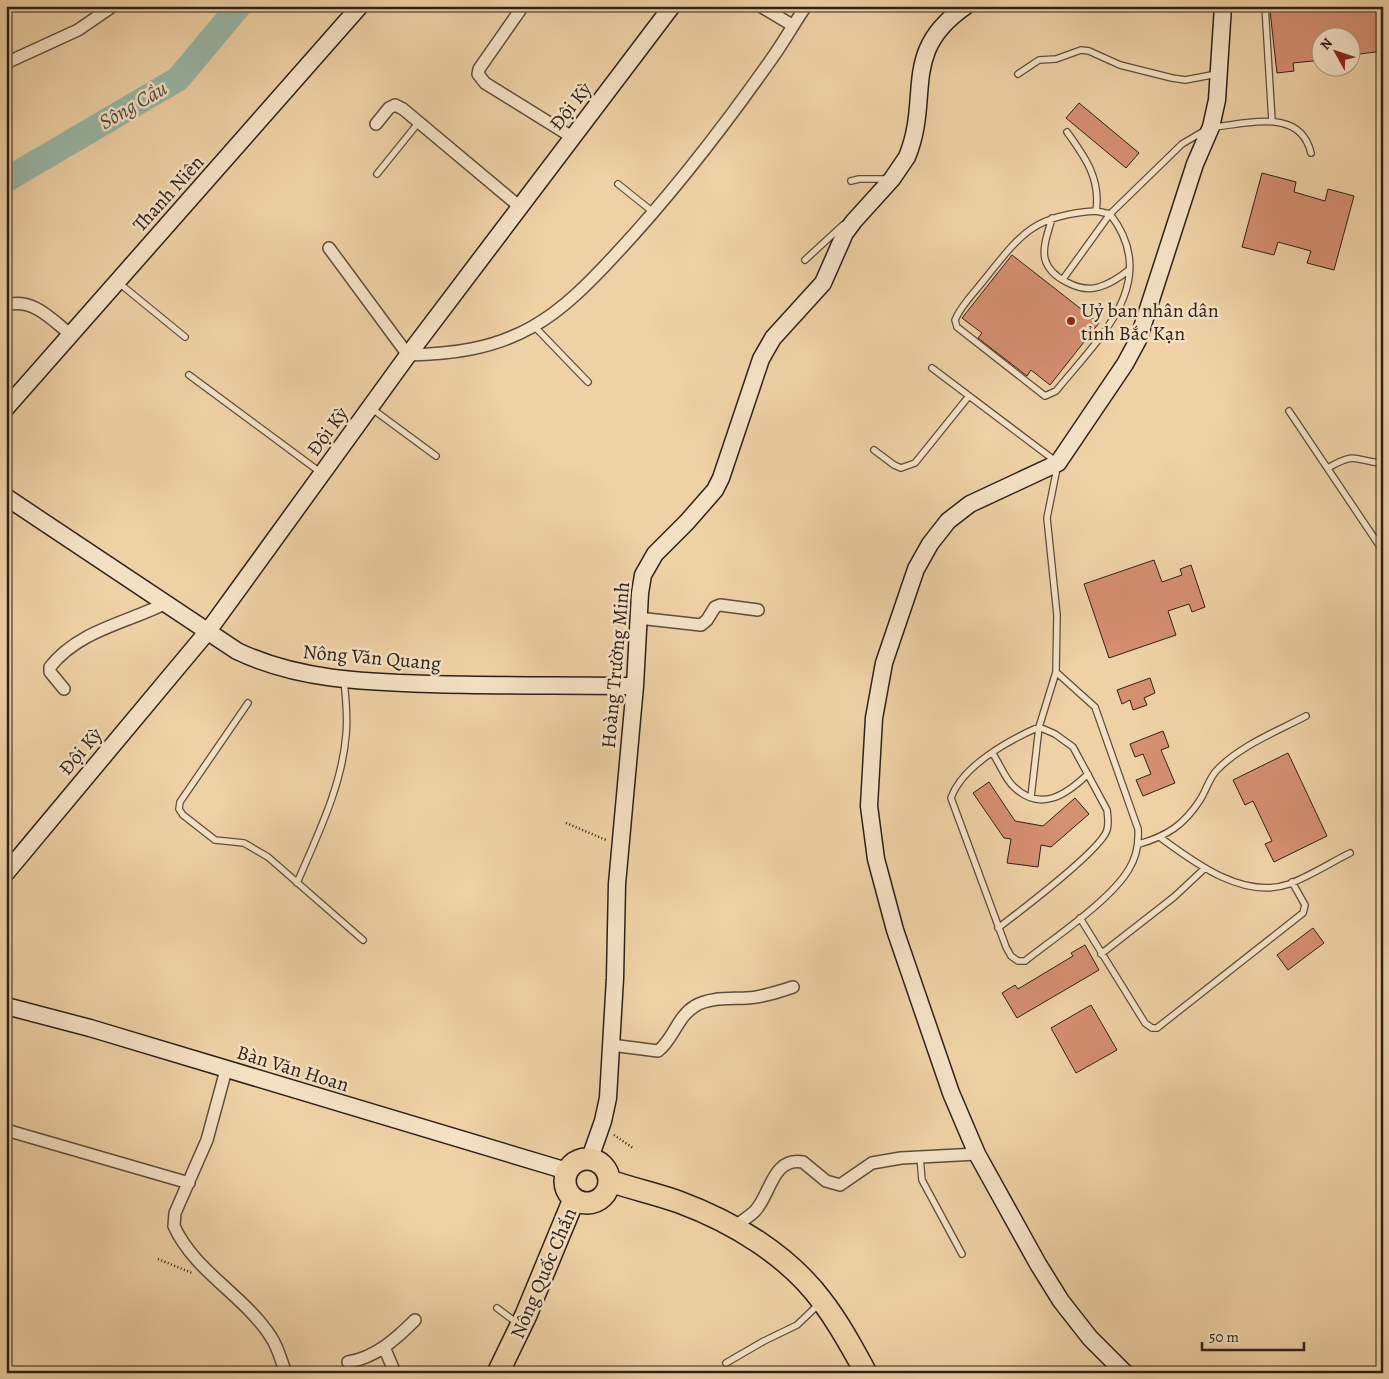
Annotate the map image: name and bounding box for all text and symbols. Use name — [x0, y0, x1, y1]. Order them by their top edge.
north arrow — [1312, 28, 1362, 78]
text: N — [1316, 34, 1337, 54]
water label: Sông Cầu — [94, 74, 172, 136]
street label: Đội Kỳ — [543, 76, 599, 136]
street label: Thanh Niên — [127, 149, 210, 237]
place label: Uỷ ban nhân dân tỉnh Bắc Kạn — [1081, 297, 1219, 347]
marker: Uỷ ban nhân dân tỉnh Bắc Kạn — [1065, 315, 1077, 327]
street label: Đội Kỳ — [300, 400, 355, 461]
street label: Hoàng Trường Minh — [595, 580, 636, 750]
street label: Nông Văn Quang — [302, 638, 442, 677]
street label: Đội Kỳ — [52, 721, 109, 781]
street label: Bàn Văn Hoan — [233, 1039, 352, 1098]
street label: Nông Quốc Chấn — [504, 1204, 583, 1343]
scale bar — [1202, 1319, 1304, 1351]
text: 50 m — [1209, 1327, 1239, 1347]

